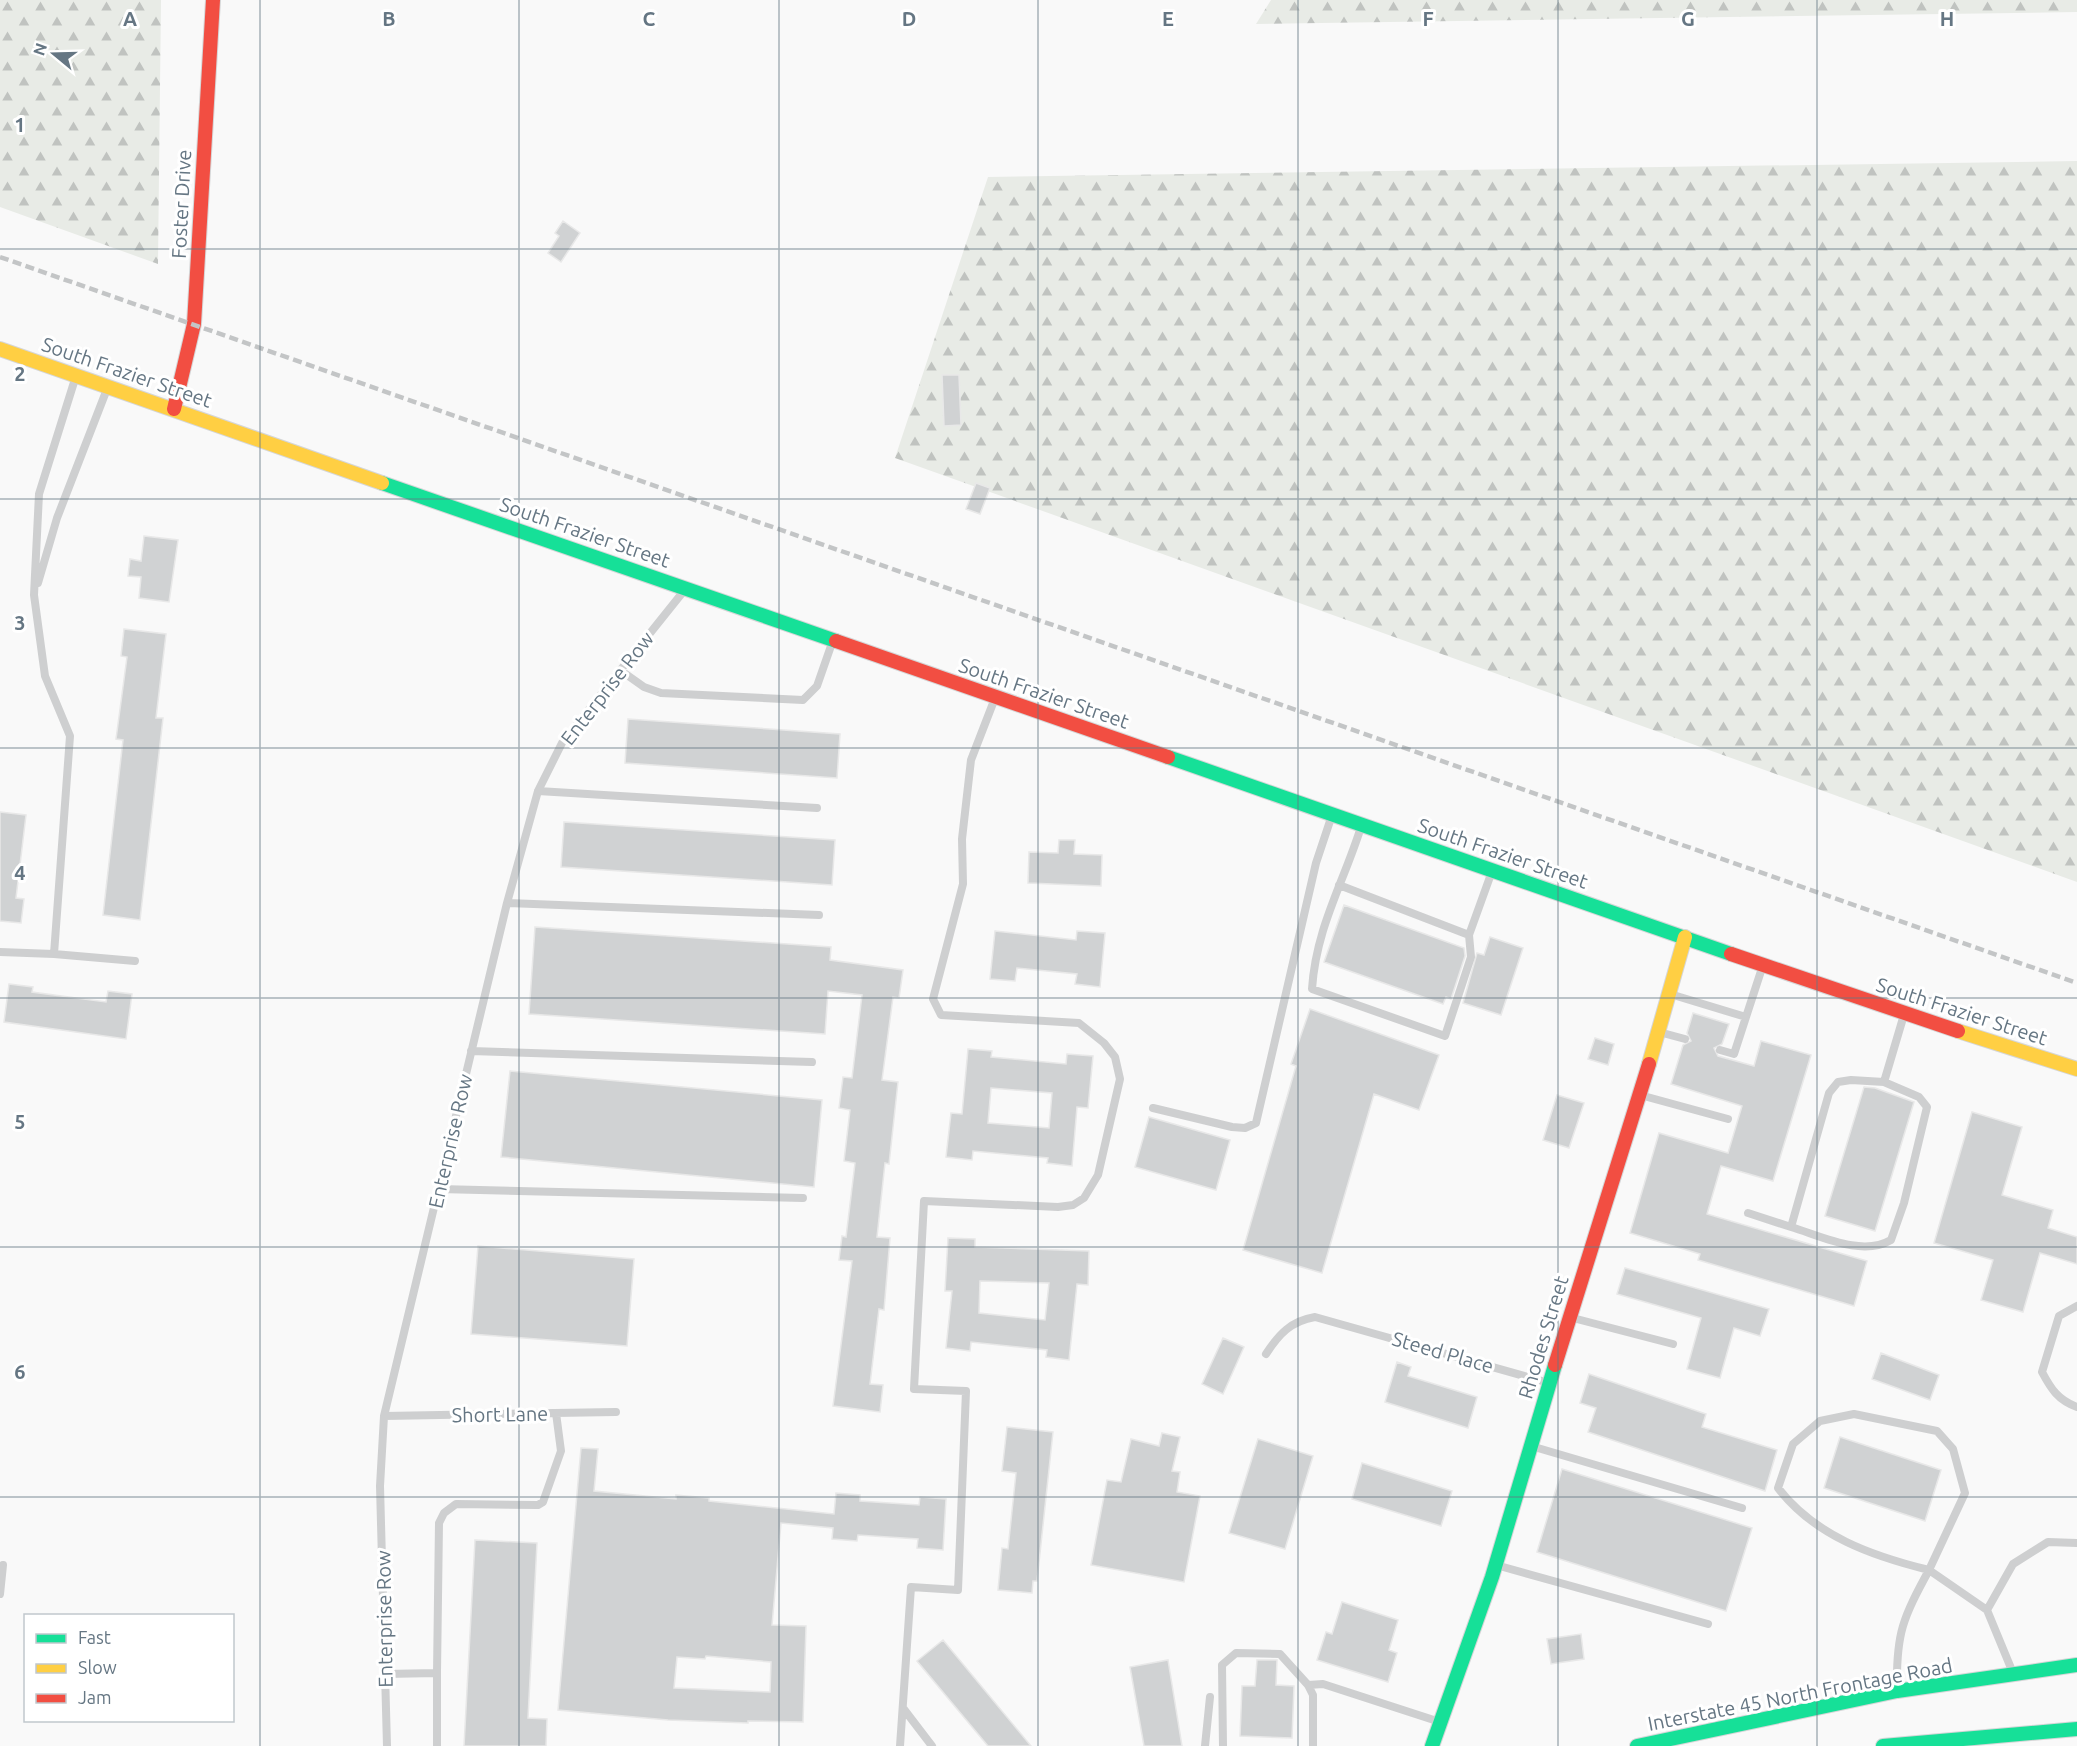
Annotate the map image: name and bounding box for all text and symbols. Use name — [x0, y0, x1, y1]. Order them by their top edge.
text: A — [123, 7, 137, 30]
text: B — [382, 7, 396, 30]
text: C — [643, 7, 656, 30]
text: D — [902, 7, 916, 30]
text: E — [1162, 7, 1174, 30]
text: F — [1422, 7, 1434, 30]
text: G — [1681, 7, 1695, 30]
text: H — [1940, 7, 1954, 30]
north arrow — [24, 24, 84, 84]
text: N — [29, 41, 50, 58]
text: 1 — [14, 113, 26, 136]
street label: Foster Drive — [167, 149, 195, 259]
street label: South Frazier Street — [39, 332, 215, 412]
text: 2 — [14, 362, 26, 385]
street label: South Frazier Street — [497, 492, 673, 572]
text: 3 — [14, 611, 26, 634]
street label: Enterprise Row — [556, 627, 659, 749]
street label: South Frazier Street — [956, 653, 1132, 733]
street label: South Frazier Street — [1415, 813, 1591, 893]
text: 4 — [14, 861, 26, 884]
street label: South Frazier Street — [1874, 972, 2051, 1050]
street label: Enterprise Row — [423, 1071, 477, 1210]
text: 5 — [14, 1110, 26, 1133]
street label: Rhodes Street — [1513, 1273, 1573, 1401]
street label: Steed Place — [1390, 1327, 1496, 1377]
text: 6 — [14, 1360, 26, 1383]
street label: Short Lane — [452, 1402, 548, 1426]
street label: Enterprise Row — [371, 1550, 397, 1688]
legend — [24, 1614, 234, 1722]
text: Fast — [78, 1627, 111, 1647]
street label: Interstate 45 North Frontage Road — [1646, 1653, 1954, 1735]
text: Slow — [78, 1657, 117, 1677]
text: Jam — [78, 1687, 112, 1707]

